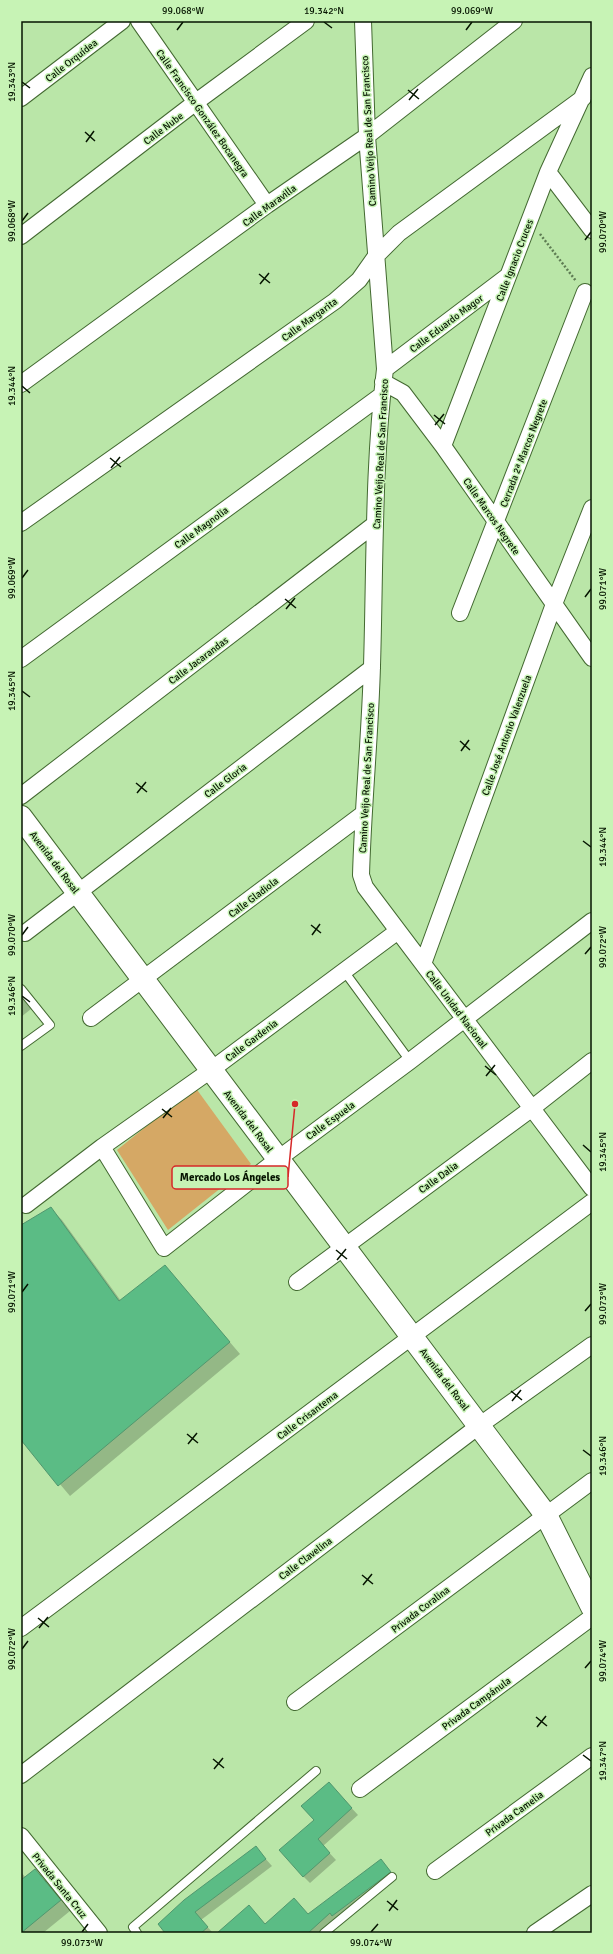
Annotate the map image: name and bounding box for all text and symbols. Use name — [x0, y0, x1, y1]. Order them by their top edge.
text: 99.068°W — [162, 5, 204, 17]
text: 19.342°N — [304, 5, 344, 17]
text: 99.069°W — [451, 5, 493, 17]
street label: Calle Orquídea — [43, 37, 100, 85]
street label: Calle Francisco González Bocanegra — [153, 47, 251, 180]
street label: Camino Veijo Real de San Francisco — [359, 56, 379, 206]
text: 19.343°N — [6, 62, 18, 102]
street label: Calle Nube — [141, 110, 186, 148]
street label: Calle Maravilla — [240, 182, 299, 229]
text: 99.068°W — [6, 200, 18, 242]
text: 99.070°W — [597, 211, 609, 253]
street label: Calle Ignacio Cruces — [494, 217, 536, 303]
street label: Calle Eduardo Magor — [408, 292, 486, 355]
street label: Calle Margarita — [279, 296, 340, 344]
text: 19.344°N — [6, 366, 18, 406]
street label: Camino Veijo Real de San Francisco — [371, 379, 391, 529]
street label: Cerrada 2ª Marcos Negrete — [498, 398, 550, 509]
street label: Calle Marcos Negrete — [460, 476, 522, 557]
street label: Calle Magnolia — [172, 504, 231, 551]
text: 99.069°W — [6, 557, 18, 599]
text: 99.071°W — [597, 568, 609, 610]
street label: Calle Jacarandas — [166, 634, 231, 687]
text: 19.345°N — [6, 671, 18, 711]
street label: Calle José Antonio Valenzuela — [479, 673, 534, 797]
street label: Camino Veijo Real de San Francisco — [357, 703, 377, 853]
street label: Calle Gloria — [202, 761, 249, 801]
text: 19.344°N — [597, 827, 609, 867]
street label: Avenida del Rosal — [27, 829, 82, 896]
street label: Calle Gladiola — [226, 875, 281, 921]
text: 99.070°W — [6, 914, 18, 956]
text: 99.072°W — [597, 926, 609, 968]
street label: Calle Unidad Nacional — [423, 968, 489, 1051]
text: 19.346°N — [6, 976, 18, 1016]
street label: Calle Gardenia — [223, 1017, 280, 1064]
street label: Avenida del Rosal — [221, 1088, 276, 1155]
street label: Calle Espuela — [304, 1099, 357, 1143]
text: 19.345°N — [597, 1132, 609, 1172]
street label: Calle Dalia — [416, 1159, 461, 1196]
callout: Mercado Los Ángeles — [172, 1166, 288, 1189]
text: Mercado Los Ángeles — [180, 1170, 280, 1184]
text: 99.071°W — [6, 1271, 18, 1313]
text: 99.073°W — [597, 1283, 609, 1325]
street label: Avenida del Rosal — [417, 1346, 472, 1413]
street label: Calle Crisantema — [275, 1389, 340, 1443]
text: 19.346°N — [597, 1436, 609, 1476]
street label: Calle Clavelina — [277, 1535, 335, 1583]
street label: Privada Coralina — [389, 1584, 452, 1636]
text: 99.072°W — [6, 1628, 18, 1670]
text: 99.074°W — [597, 1640, 609, 1682]
street label: Privada Campánula — [440, 1675, 513, 1733]
text: 19.347°N — [597, 1741, 609, 1781]
street label: Privada Camelia — [483, 1789, 546, 1839]
street label: Privada Santa Cruz — [29, 1851, 90, 1921]
text: 99.073°W — [61, 1937, 103, 1949]
text: 99.074°W — [350, 1937, 392, 1949]

